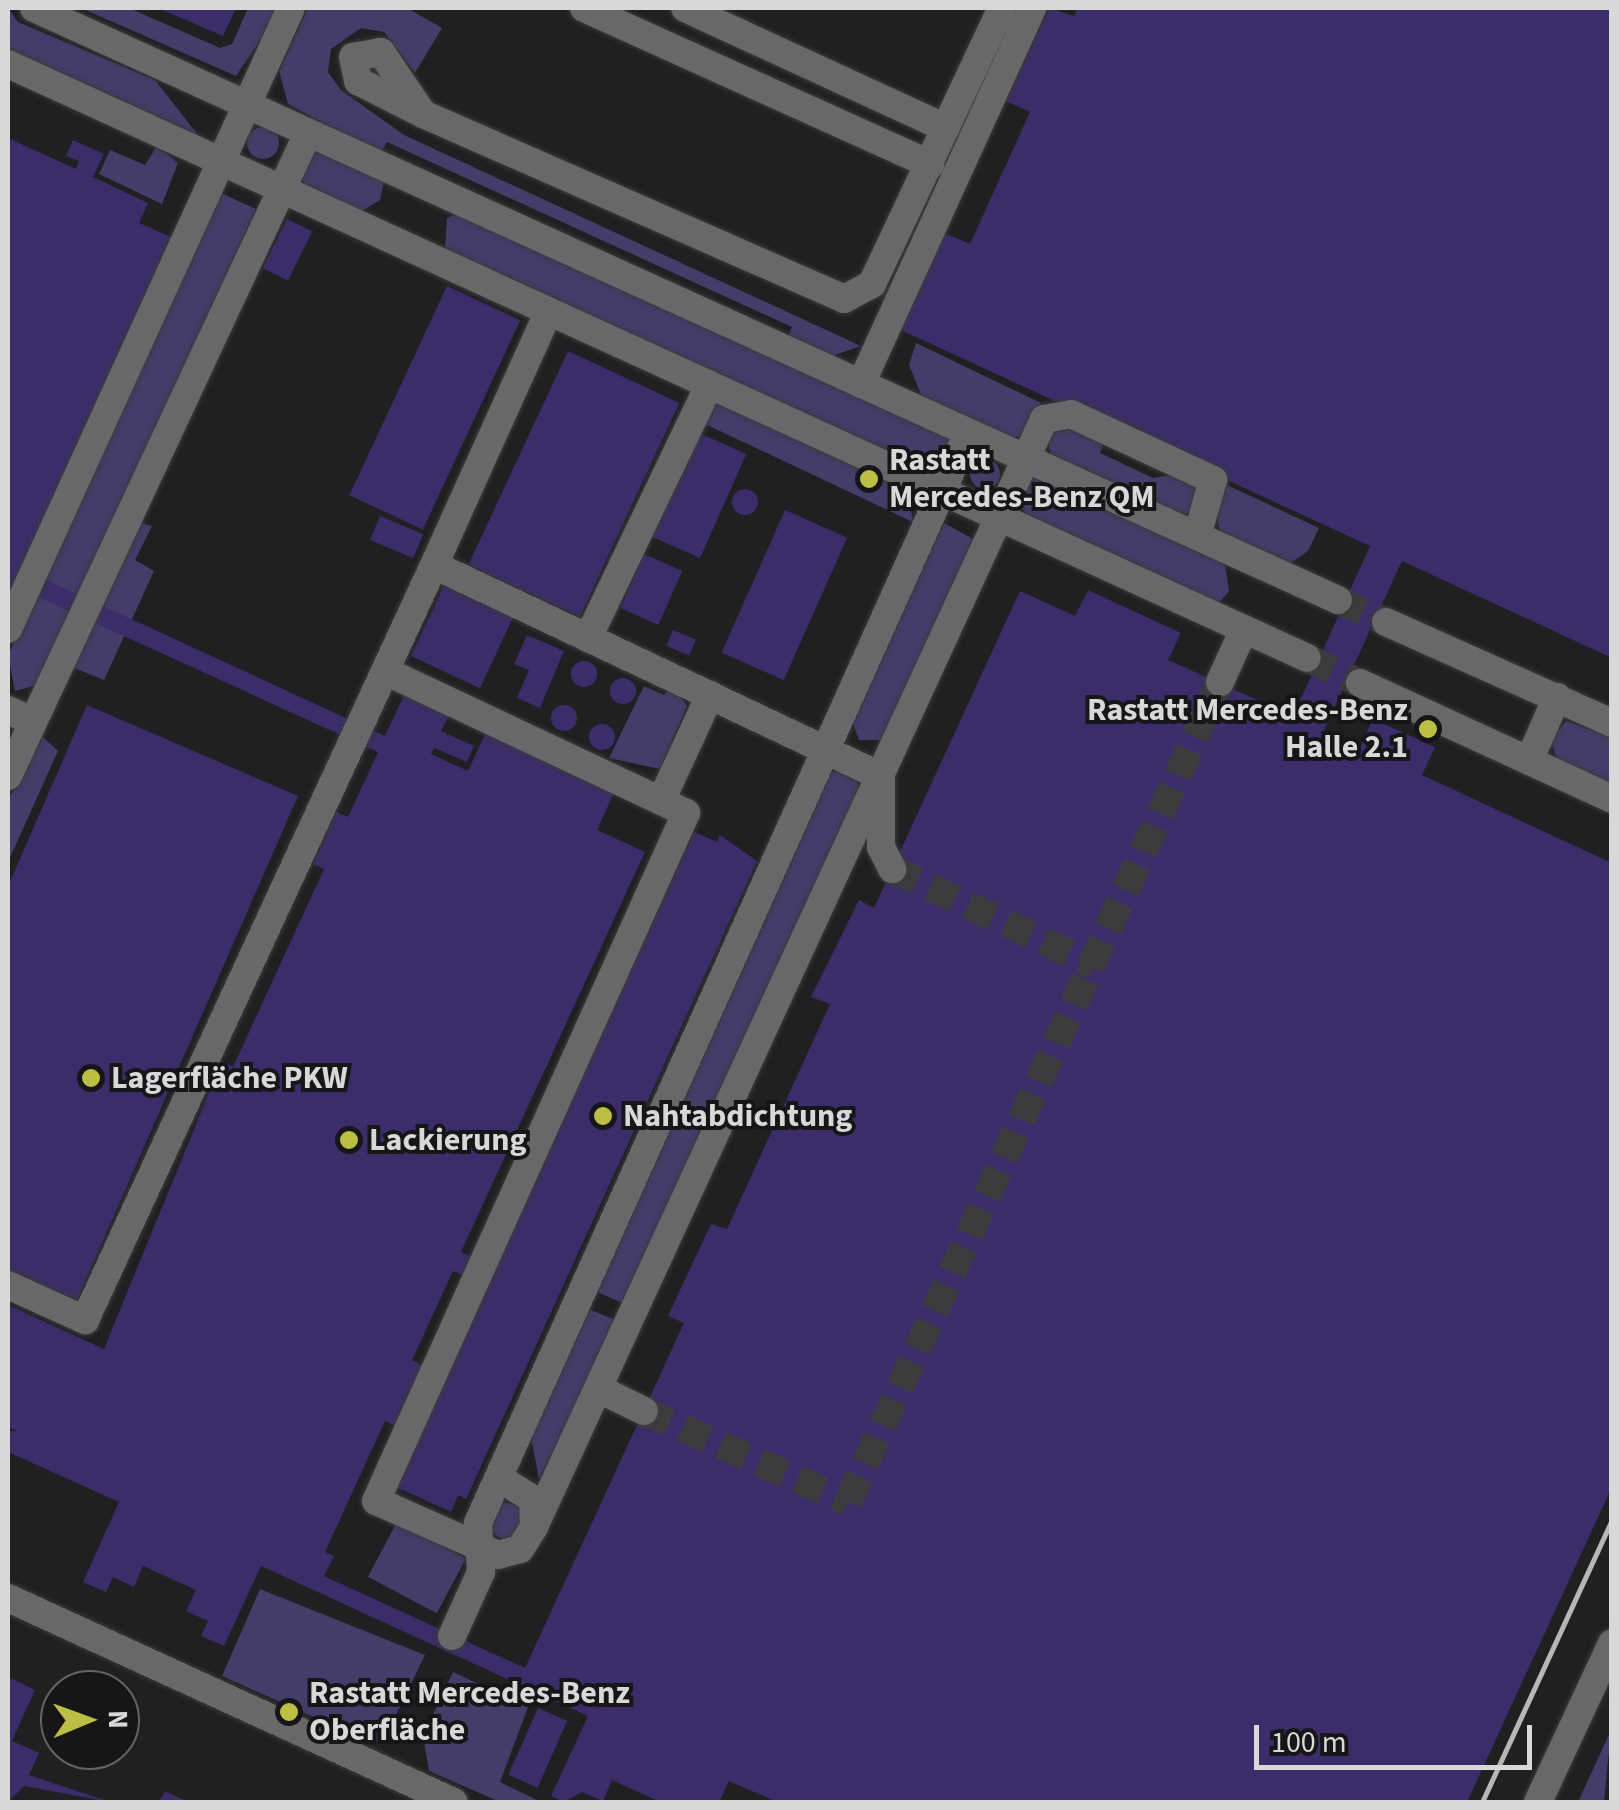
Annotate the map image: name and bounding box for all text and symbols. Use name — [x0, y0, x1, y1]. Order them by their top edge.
place label: Rastatt Mercedes-Benz QM — [889, 442, 1155, 517]
marker: Rastatt Mercedes-Benz QM — [858, 468, 880, 490]
place label: Rastatt Mercedes-Benz Halle 2.1 — [1087, 692, 1408, 767]
marker: Rastatt Mercedes-Benz Halle 2.1 — [1417, 718, 1439, 740]
place label: Lagerfläche PKW — [111, 1059, 348, 1097]
marker: Lagerfläche PKW — [80, 1067, 102, 1089]
place label: Nahtabdichtung — [623, 1097, 852, 1135]
marker: Nahtabdichtung — [592, 1105, 614, 1127]
place label: Lackierung — [369, 1121, 527, 1159]
marker: Lackierung — [338, 1129, 360, 1151]
north arrow — [40, 1670, 140, 1770]
place label: Rastatt Mercedes-Benz Oberfläche — [309, 1675, 630, 1750]
marker: Rastatt Mercedes-Benz Oberfläche — [278, 1701, 300, 1723]
scale bar — [1259, 1705, 1536, 1767]
text: N — [98, 1710, 138, 1729]
text: 100 m — [1271, 1721, 1347, 1764]

